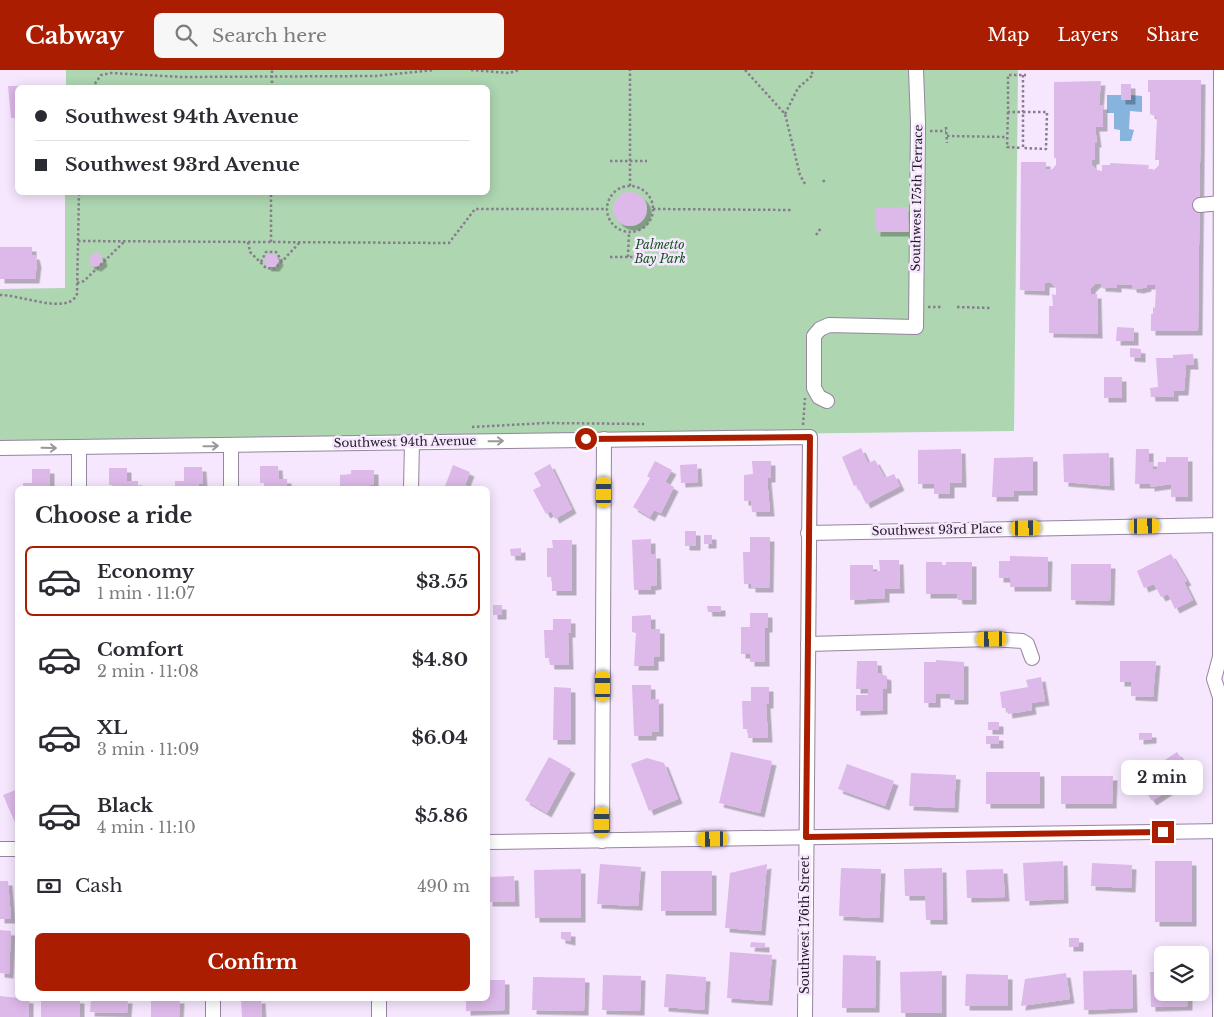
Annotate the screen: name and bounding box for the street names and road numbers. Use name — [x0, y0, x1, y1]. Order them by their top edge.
street label: Southwest 175th Terrace — [908, 124, 925, 272]
street label: Southwest 94th Avenue — [334, 433, 477, 450]
street label: Southwest 93rd Place — [871, 521, 1003, 538]
street label: Southwest 176th Street — [797, 856, 812, 994]

